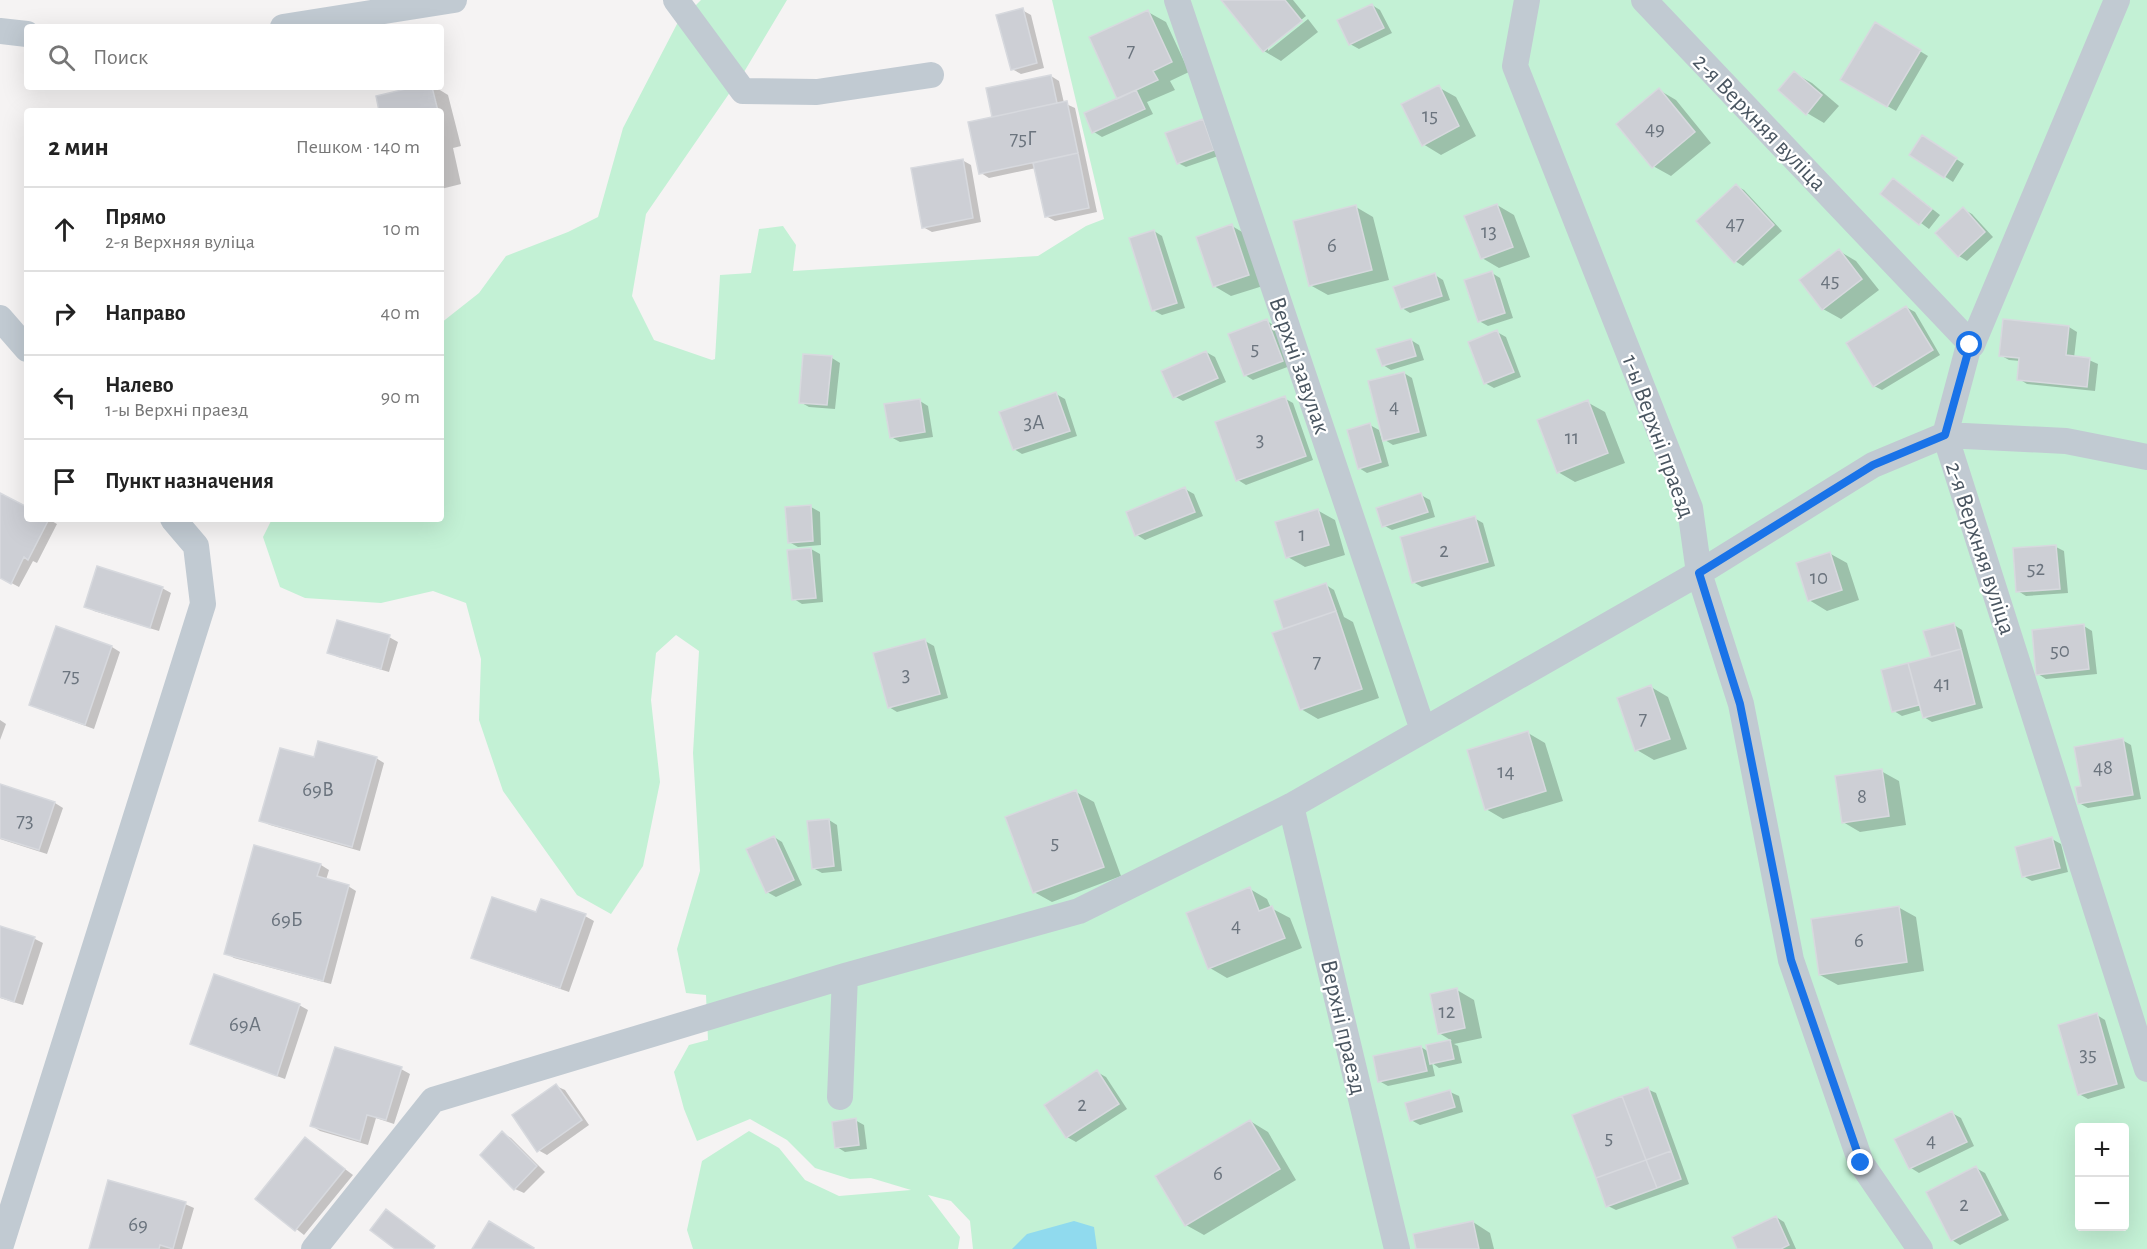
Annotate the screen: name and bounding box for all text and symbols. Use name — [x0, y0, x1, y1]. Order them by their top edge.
search box — [24, 24, 444, 90]
house number: 7 — [1127, 40, 1136, 61]
icon: search — [45, 41, 78, 74]
text: Поиск — [93, 46, 148, 68]
street label: 2-я Верхняя вуліца — [1688, 50, 1830, 196]
house number: 15 — [1422, 105, 1438, 126]
house number: 49 — [1645, 118, 1665, 139]
house number: 75Г — [1010, 128, 1037, 149]
text: 2 мин — [48, 134, 109, 160]
text: Пешком · 140 m — [296, 137, 420, 157]
text: Прямо — [105, 206, 166, 228]
icon: ahead — [48, 213, 81, 246]
house number: 47 — [1726, 213, 1745, 234]
text: 10 m — [383, 219, 420, 239]
house number: 13 — [1481, 221, 1497, 242]
text: 2-я Верхняя вуліца — [105, 232, 255, 252]
house number: 6 — [1327, 235, 1337, 256]
house number: 45 — [1821, 270, 1839, 291]
street label: Верхні завулак — [1264, 294, 1334, 437]
icon: right — [48, 297, 81, 330]
text: Направо — [105, 302, 186, 324]
text: 40 m — [381, 303, 420, 323]
route start — [1956, 331, 1982, 357]
house number: 5 — [1251, 338, 1259, 359]
street label: 1-ы Верхні праезд — [1617, 351, 1699, 521]
text: Налево — [105, 374, 174, 396]
icon: left — [48, 381, 81, 414]
text: 90 m — [381, 387, 420, 407]
house number: 4 — [1389, 396, 1399, 417]
text: 1-ы Верхні праезд — [105, 400, 248, 420]
house number: 3А — [1024, 412, 1045, 433]
house number: 11 — [1565, 427, 1579, 448]
house number: 3 — [1256, 429, 1264, 450]
street label: 2-я Верхняя вуліца — [1941, 459, 2019, 638]
icon: arrive — [48, 465, 81, 498]
text: Пункт назначения — [105, 470, 274, 492]
house number: 1 — [1298, 524, 1306, 545]
house number: 2 — [1439, 540, 1449, 561]
house number: 52 — [2027, 558, 2045, 579]
house number: 10 — [1810, 567, 1828, 588]
house number: 50 — [2050, 640, 2070, 661]
house number: 7 — [1313, 651, 1322, 672]
house number: 3 — [902, 664, 910, 685]
house number: 75 — [62, 665, 80, 686]
house number: 41 — [1933, 673, 1951, 694]
house number: 7 — [1639, 708, 1648, 729]
house number: 48 — [2093, 757, 2113, 778]
house number: 14 — [1497, 761, 1515, 782]
house number: 69В — [302, 779, 334, 800]
house number: 8 — [1857, 786, 1867, 807]
house number: 73 — [16, 810, 34, 831]
house number: 5 — [1051, 832, 1059, 853]
house number: 69Б — [271, 909, 303, 930]
house number: 4 — [1231, 915, 1241, 936]
house number: 6 — [1854, 930, 1864, 951]
street label: Верхні праезд — [1316, 958, 1370, 1097]
house number: 12 — [1439, 1001, 1455, 1022]
house number: 69А — [229, 1014, 261, 1035]
house number: 35 — [2079, 1044, 2097, 1065]
house number: 2 — [1077, 1094, 1087, 1115]
map controls — [2075, 1123, 2129, 1231]
button: + — [2075, 1123, 2129, 1177]
house number: 5 — [1605, 1127, 1613, 1148]
house number: 4 — [1926, 1130, 1936, 1151]
route end — [1847, 1149, 1873, 1175]
house number: 6 — [1213, 1163, 1223, 1184]
button: − — [2075, 1177, 2129, 1231]
house number: 2 — [1959, 1194, 1969, 1215]
house number: 69 — [128, 1214, 148, 1235]

